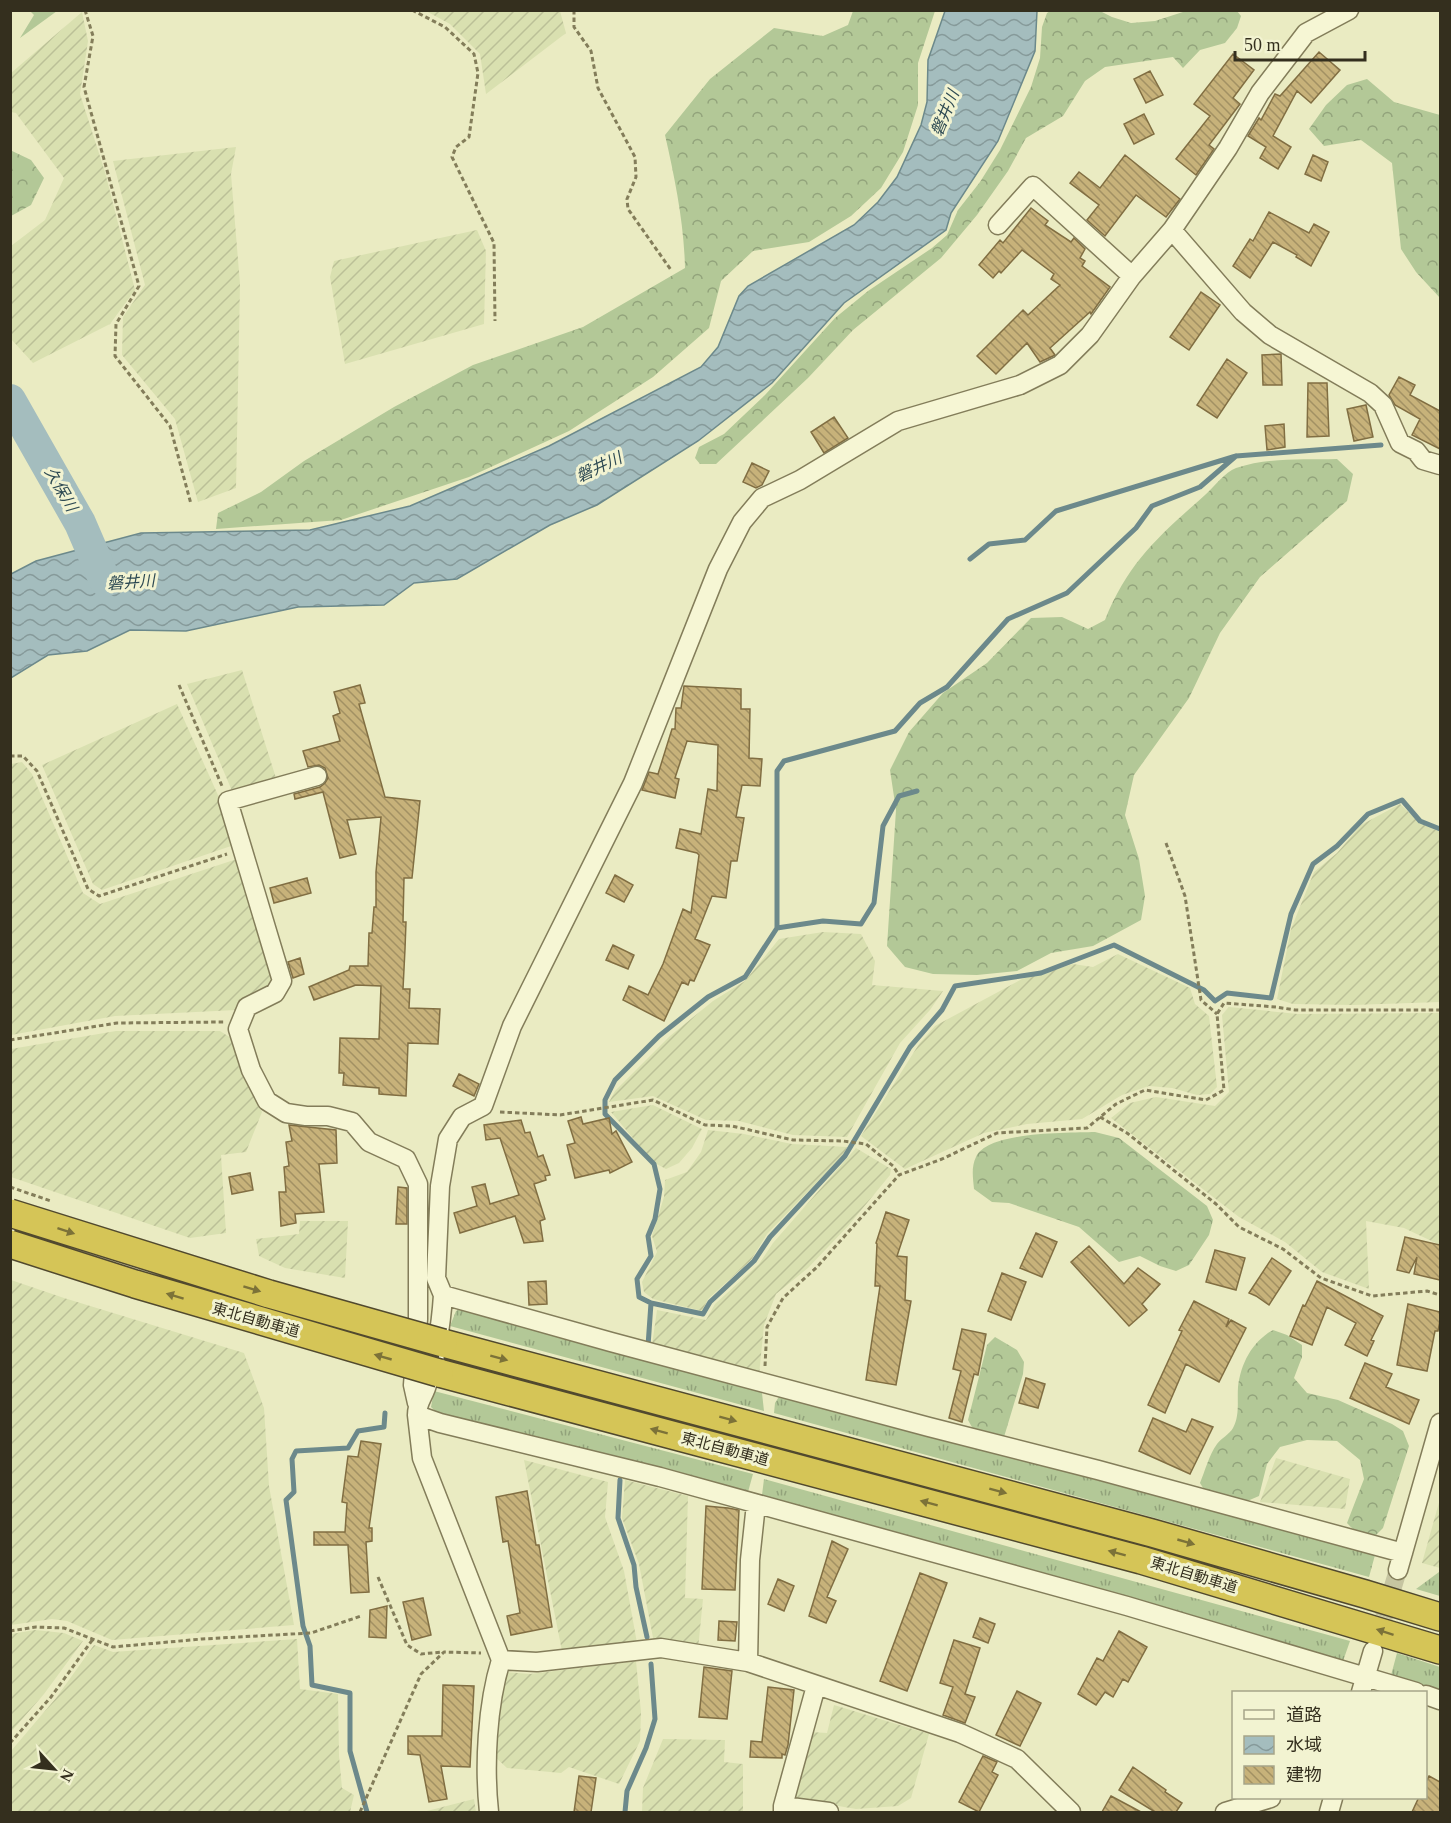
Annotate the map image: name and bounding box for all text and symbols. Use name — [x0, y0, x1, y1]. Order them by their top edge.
scale bar — [1235, 24, 1366, 62]
text: 50 m — [1244, 35, 1281, 55]
water label: 磐井川 — [928, 86, 963, 138]
water label: 磐井川 — [574, 448, 626, 485]
water label: 久保川 — [42, 464, 81, 516]
water label: 磐井川 — [106, 572, 158, 592]
one-way arrow — [57, 1227, 75, 1236]
one-way arrow — [244, 1285, 262, 1294]
one-way arrow — [166, 1291, 184, 1300]
street label: 東北自動車道 — [211, 1299, 302, 1340]
one-way arrow — [373, 1352, 391, 1361]
one-way arrow — [491, 1354, 509, 1363]
one-way arrow — [719, 1415, 738, 1425]
one-way arrow — [650, 1426, 668, 1436]
street label: 東北自動車道 — [679, 1429, 771, 1468]
one-way arrow — [989, 1487, 1007, 1497]
one-way arrow — [920, 1498, 938, 1507]
one-way arrow — [1177, 1538, 1195, 1548]
one-way arrow — [1108, 1548, 1126, 1557]
street label: 東北自動車道 — [1149, 1553, 1240, 1596]
one-way arrow — [1376, 1627, 1394, 1636]
legend — [1232, 1691, 1427, 1799]
text: 道路 — [1286, 1705, 1322, 1725]
text: 水域 — [1286, 1735, 1322, 1755]
north arrow — [24, 1739, 84, 1799]
text: 建物 — [1286, 1765, 1322, 1785]
text: N — [57, 1767, 77, 1785]

